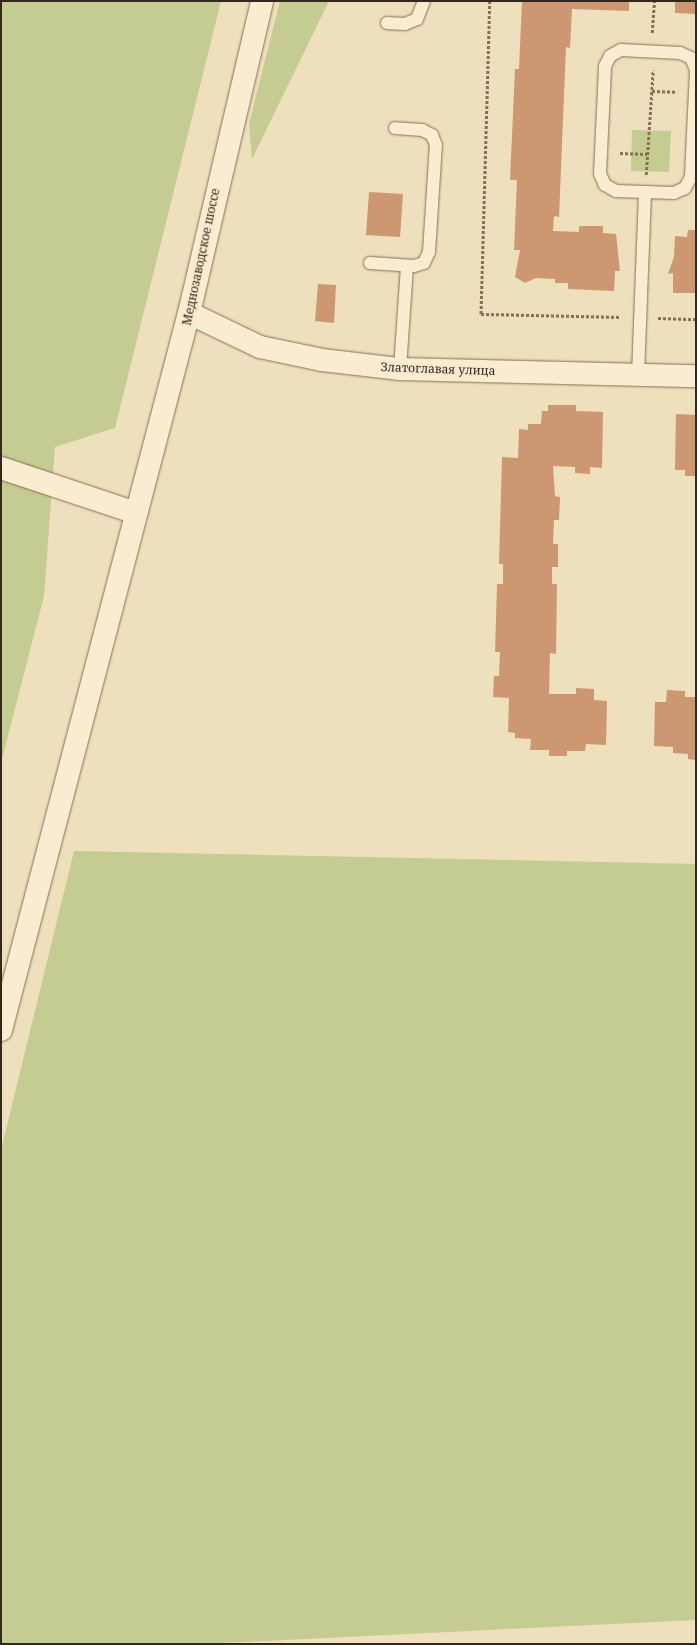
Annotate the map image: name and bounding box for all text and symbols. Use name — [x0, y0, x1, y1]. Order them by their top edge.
street label: Меднозаводское шоссе — [179, 187, 223, 327]
street label: Златоглавая улица — [380, 360, 496, 378]

